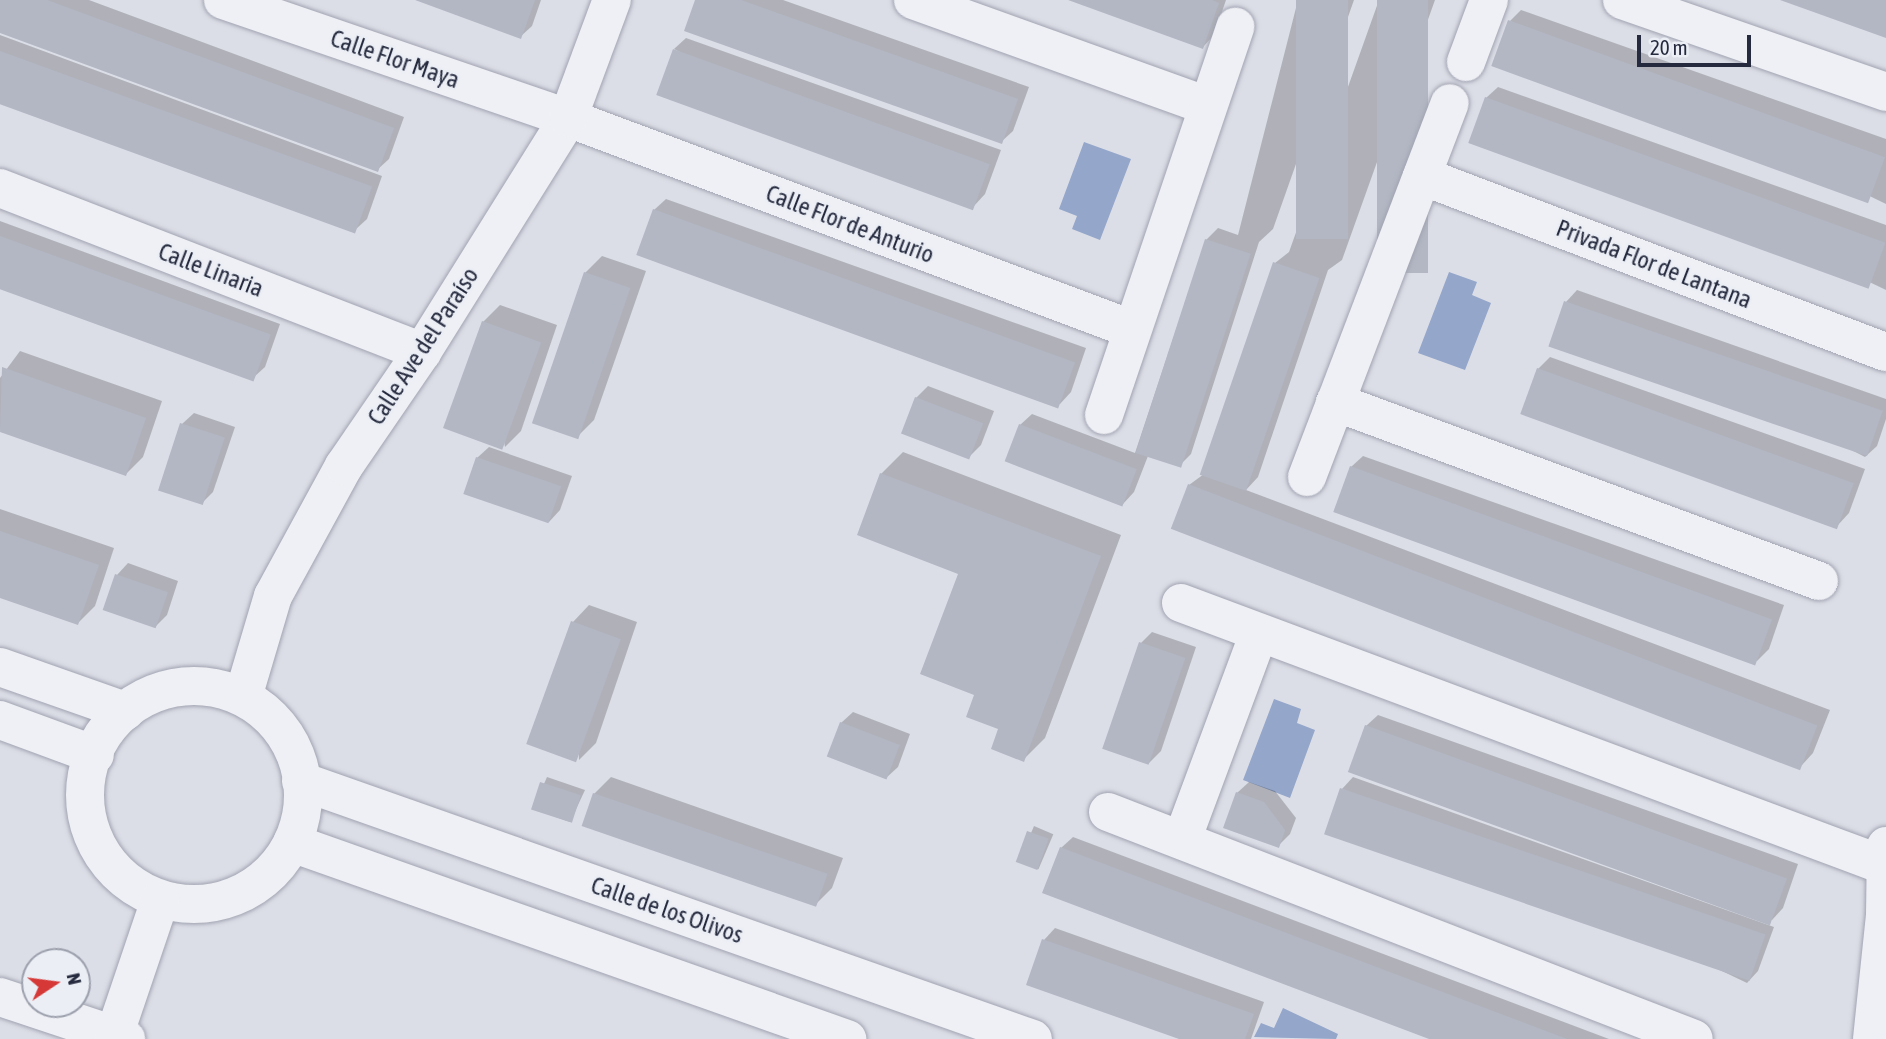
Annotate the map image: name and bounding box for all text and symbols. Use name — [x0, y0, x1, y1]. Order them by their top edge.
scale bar — [1641, 21, 1755, 65]
street label: Calle Flor Maya — [327, 24, 463, 94]
text: 20 m — [1650, 35, 1688, 59]
street label: Calle Flor de Anturio — [762, 179, 938, 269]
street label: Privada Flor de Lantana — [1552, 213, 1756, 315]
street label: Calle Linaria — [154, 237, 268, 303]
street label: Calle Ave del Paraíso — [361, 262, 485, 430]
street label: Calle de los Olivos — [587, 871, 747, 949]
north arrow — [21, 948, 91, 1018]
text: N — [63, 971, 86, 987]

